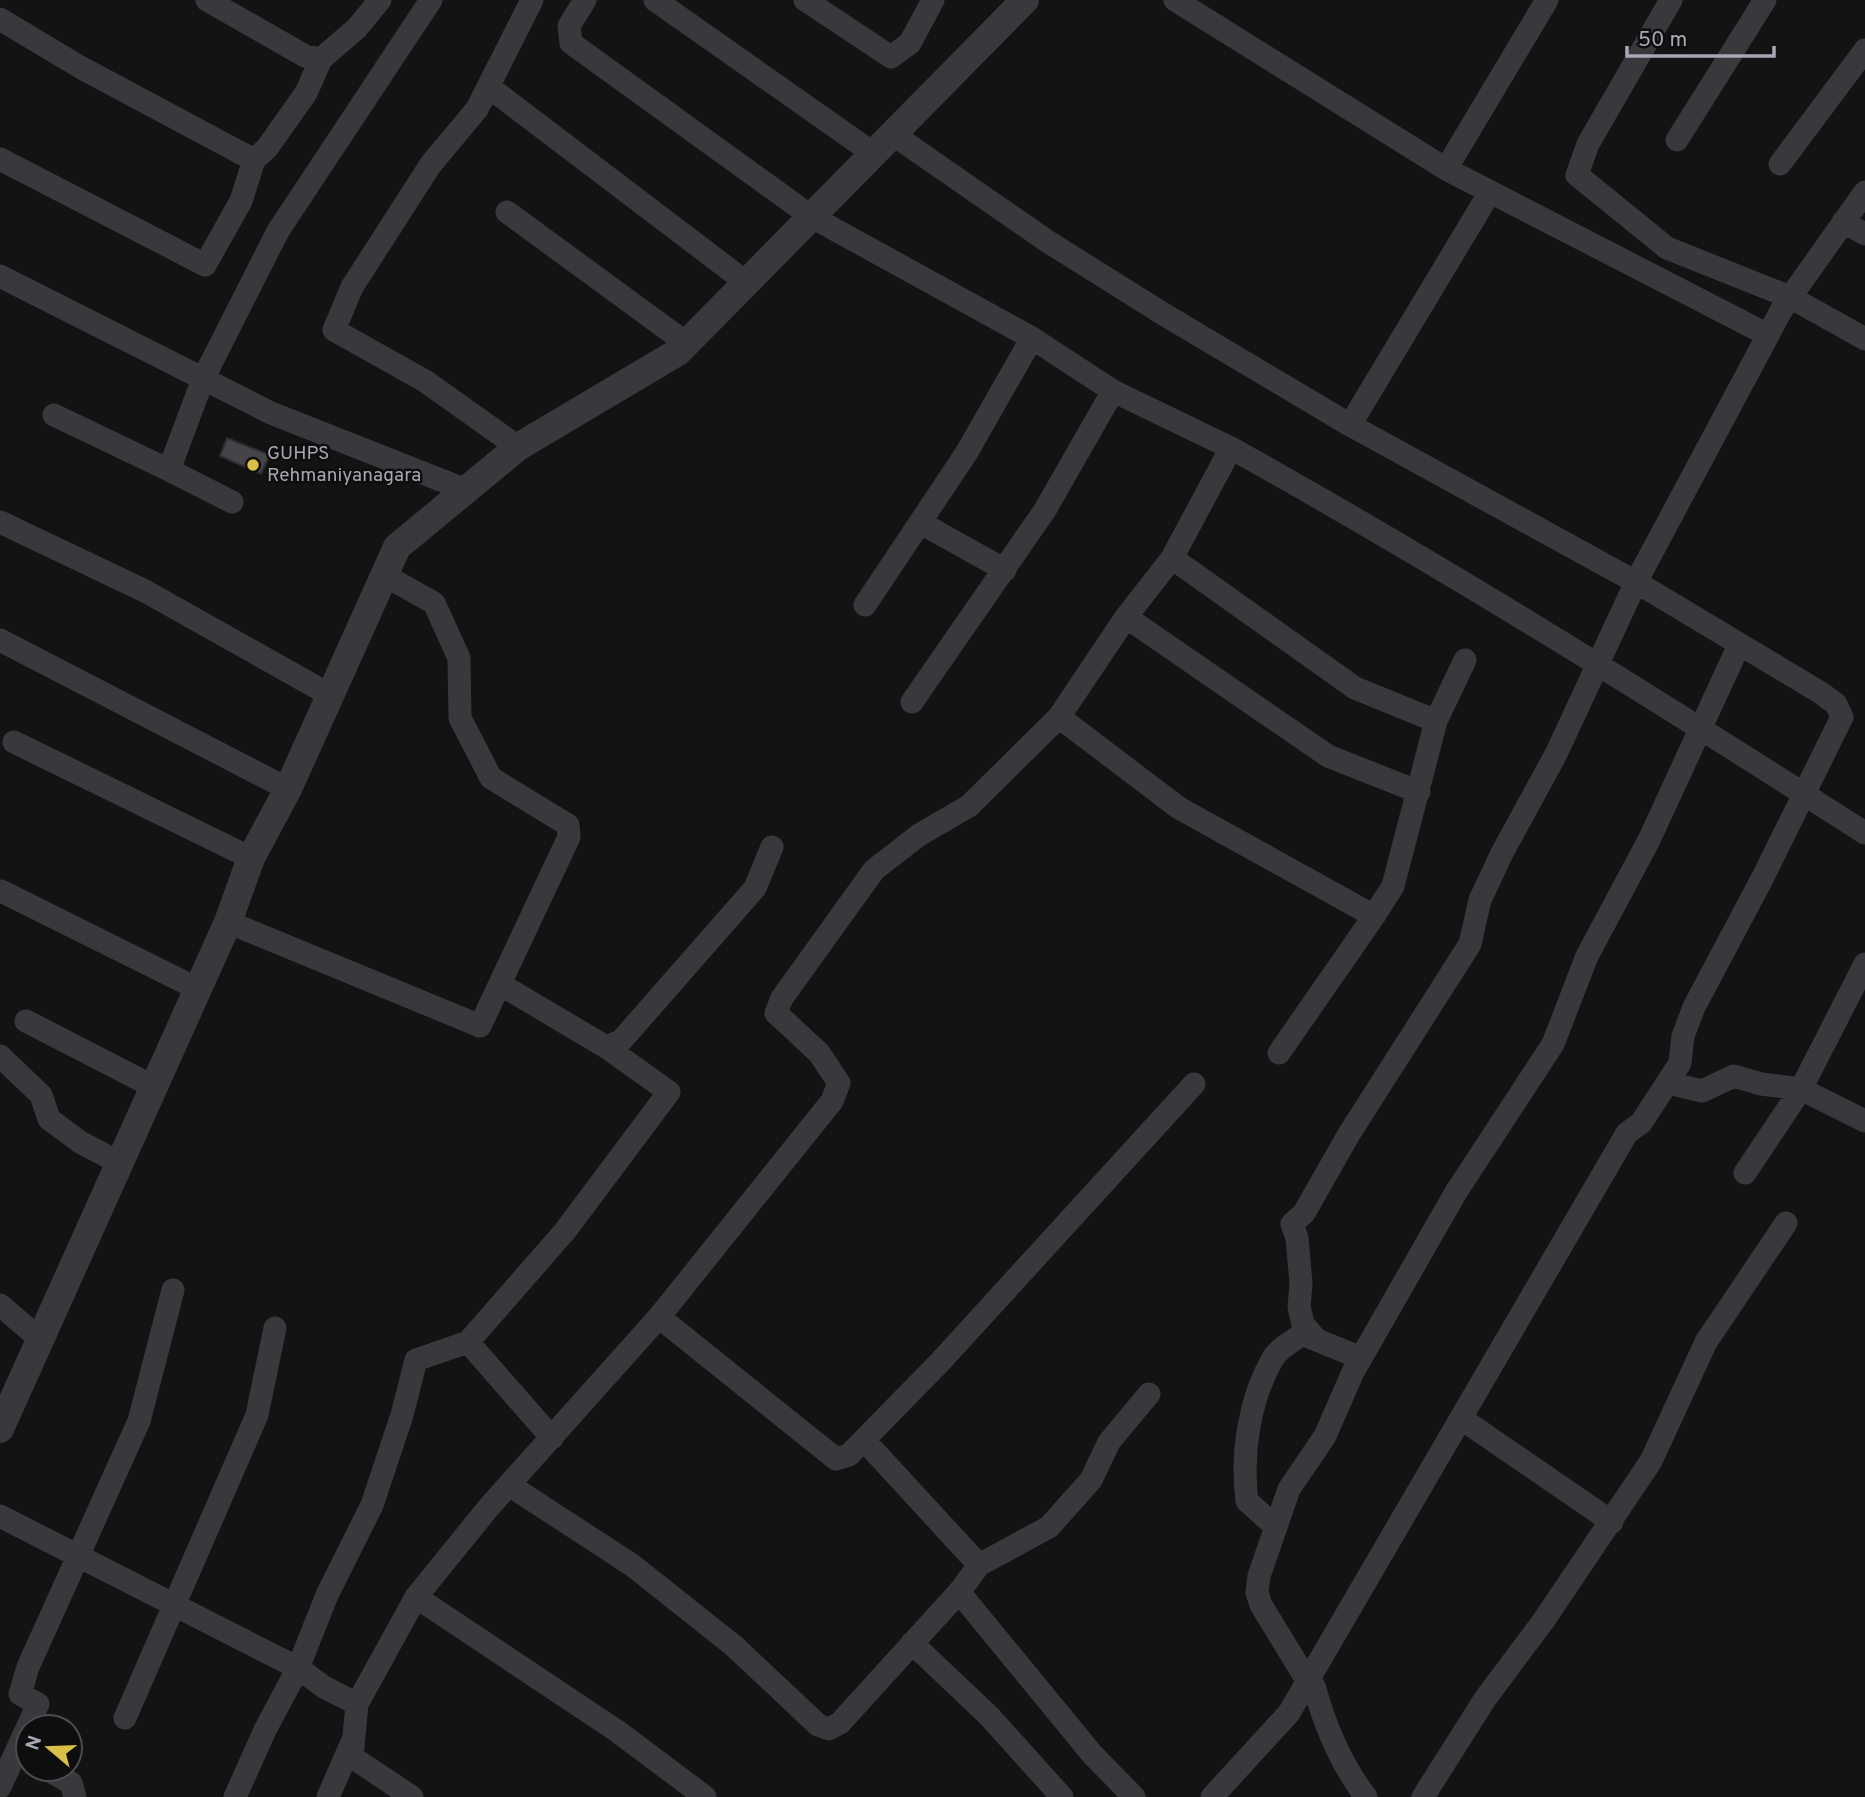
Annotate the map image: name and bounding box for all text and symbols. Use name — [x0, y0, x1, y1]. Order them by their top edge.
scale bar — [1627, 14, 1774, 58]
text: 50 m — [1638, 27, 1687, 54]
place label: GUHPS Rehmaniyanagara — [267, 442, 421, 488]
marker: GUHPS Rehmaniyanagara — [245, 457, 261, 473]
north arrow — [14, 1713, 84, 1783]
text: N — [21, 1733, 48, 1753]

